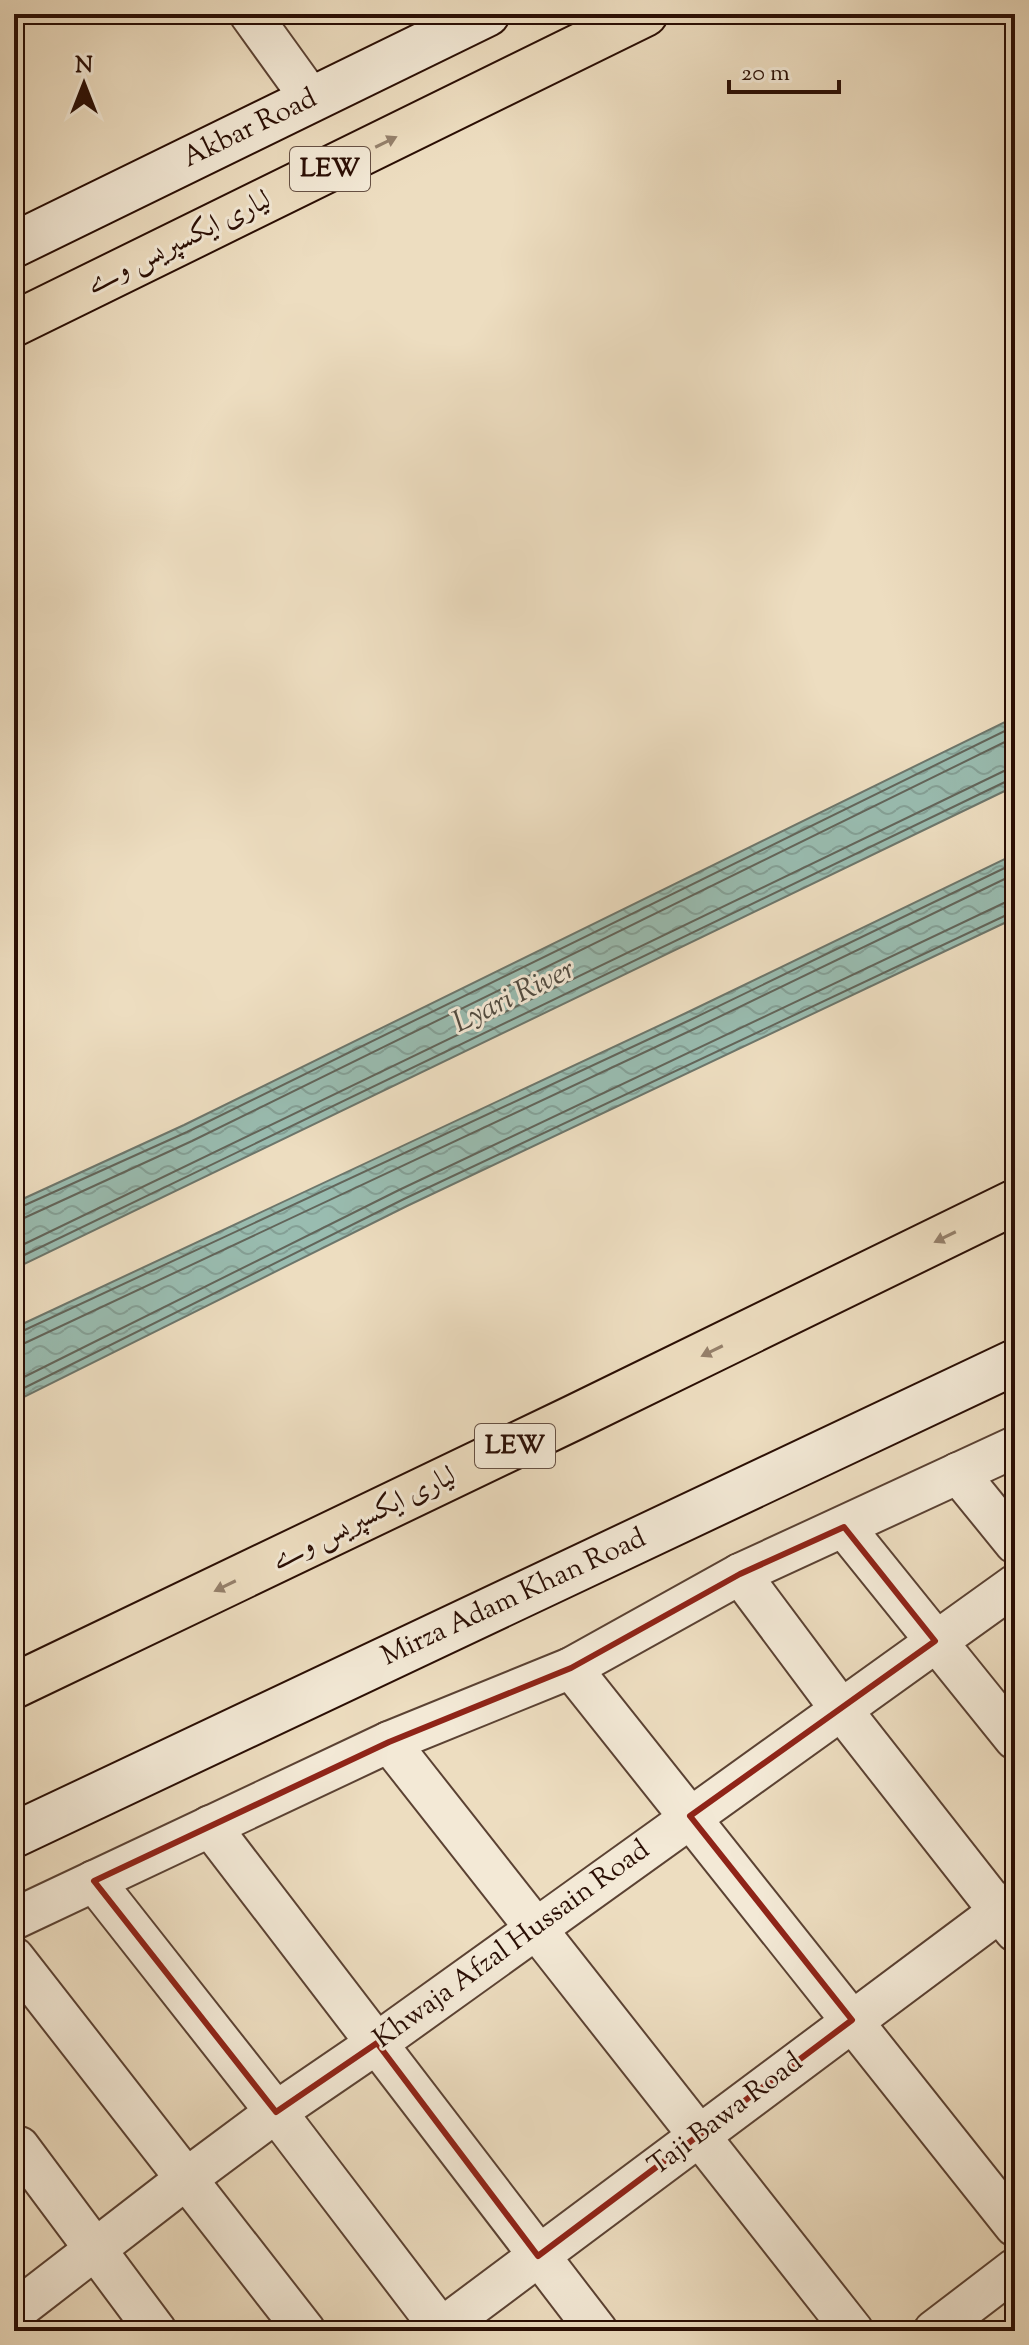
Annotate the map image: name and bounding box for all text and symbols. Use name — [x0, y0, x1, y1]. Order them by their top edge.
north arrow — [44, 44, 124, 124]
scale bar — [729, 44, 839, 94]
text: N — [75, 51, 93, 83]
text: 20 m — [741, 57, 790, 91]
street label: Akbar Road — [176, 79, 324, 179]
one-way arrow — [374, 135, 397, 148]
road number: LEW — [290, 147, 370, 191]
street label: لیاری ایکسپریس وے — [80, 181, 278, 305]
water label: Lyari River — [446, 949, 583, 1045]
one-way arrow — [933, 1230, 956, 1243]
one-way arrow — [700, 1344, 723, 1358]
road number: LEW — [475, 1424, 555, 1468]
street label: لیاری ایکسپریس وے — [265, 1457, 463, 1581]
street label: Mirza Adam Khan Road — [375, 1519, 653, 1677]
one-way arrow — [214, 1579, 237, 1593]
street label: Khwaja Afzal Hussain Road — [366, 1831, 659, 2059]
street label: Taji Bawa Road — [640, 2043, 812, 2186]

